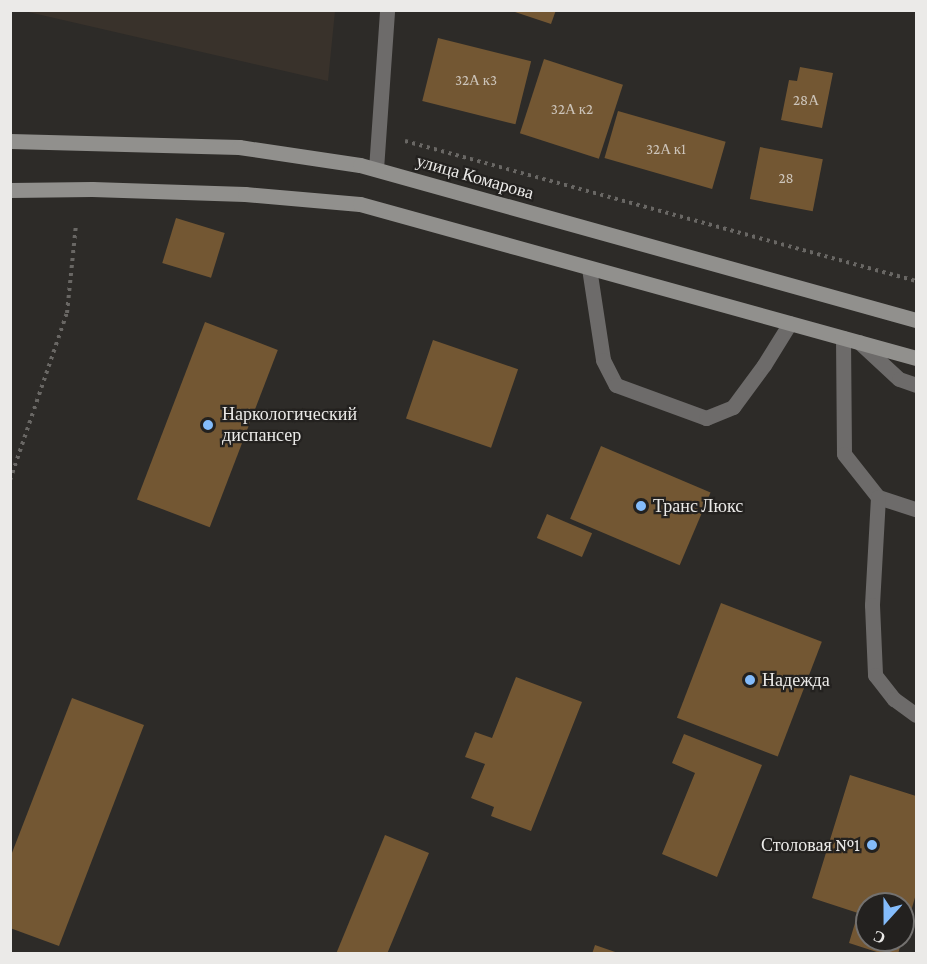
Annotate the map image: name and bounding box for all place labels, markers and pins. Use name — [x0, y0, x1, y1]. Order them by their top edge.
place label: Наркологический диспансер — [222, 404, 357, 446]
marker: Наркологический диспансер — [199, 416, 217, 434]
place label: Транс Люкс — [653, 495, 743, 517]
marker: Транс Люкс — [634, 499, 648, 513]
place label: Надежда — [762, 669, 830, 691]
marker: Надежда — [743, 673, 757, 687]
place label: Столовая №1 — [761, 834, 860, 856]
marker: Столовая №1 — [865, 838, 879, 852]

